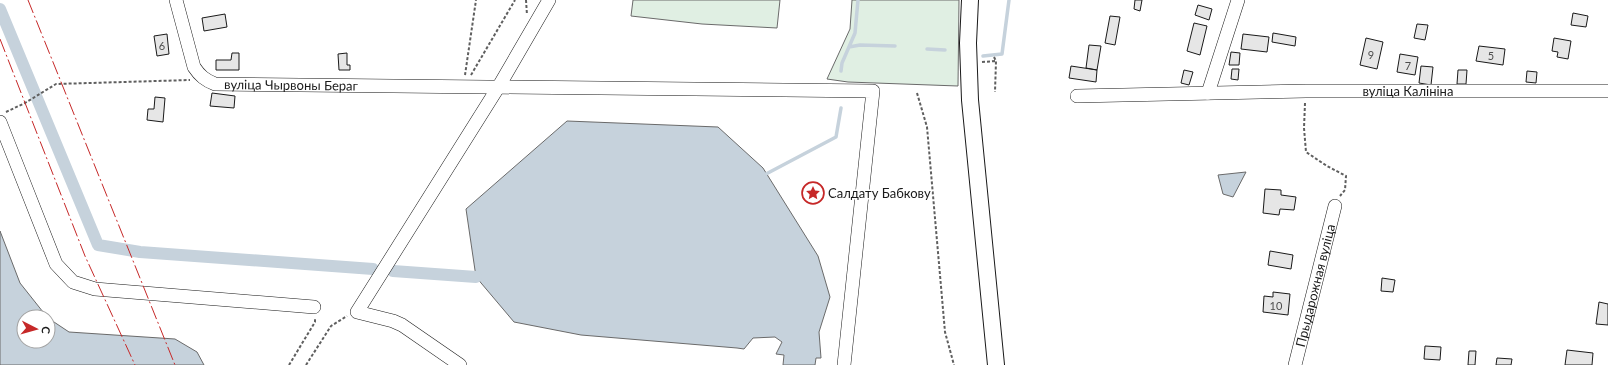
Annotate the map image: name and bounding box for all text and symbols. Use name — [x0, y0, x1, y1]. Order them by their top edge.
house number: 6 — [159, 39, 165, 52]
house number: 9 — [1368, 48, 1374, 61]
house number: 5 — [1488, 49, 1494, 62]
house number: 7 — [1405, 59, 1411, 72]
street label: вуліца Чырвоны Бераг — [224, 76, 359, 94]
street label: вуліца Калініна — [1363, 83, 1453, 99]
place icon: Салдату Бабкову — [800, 180, 826, 206]
place label: Салдату Бабкову — [828, 185, 931, 201]
street label: Прыдарожная вуліца — [1292, 222, 1338, 349]
house number: 10 — [1270, 299, 1283, 312]
north arrow — [16, 309, 56, 349]
text: С — [40, 326, 53, 335]

